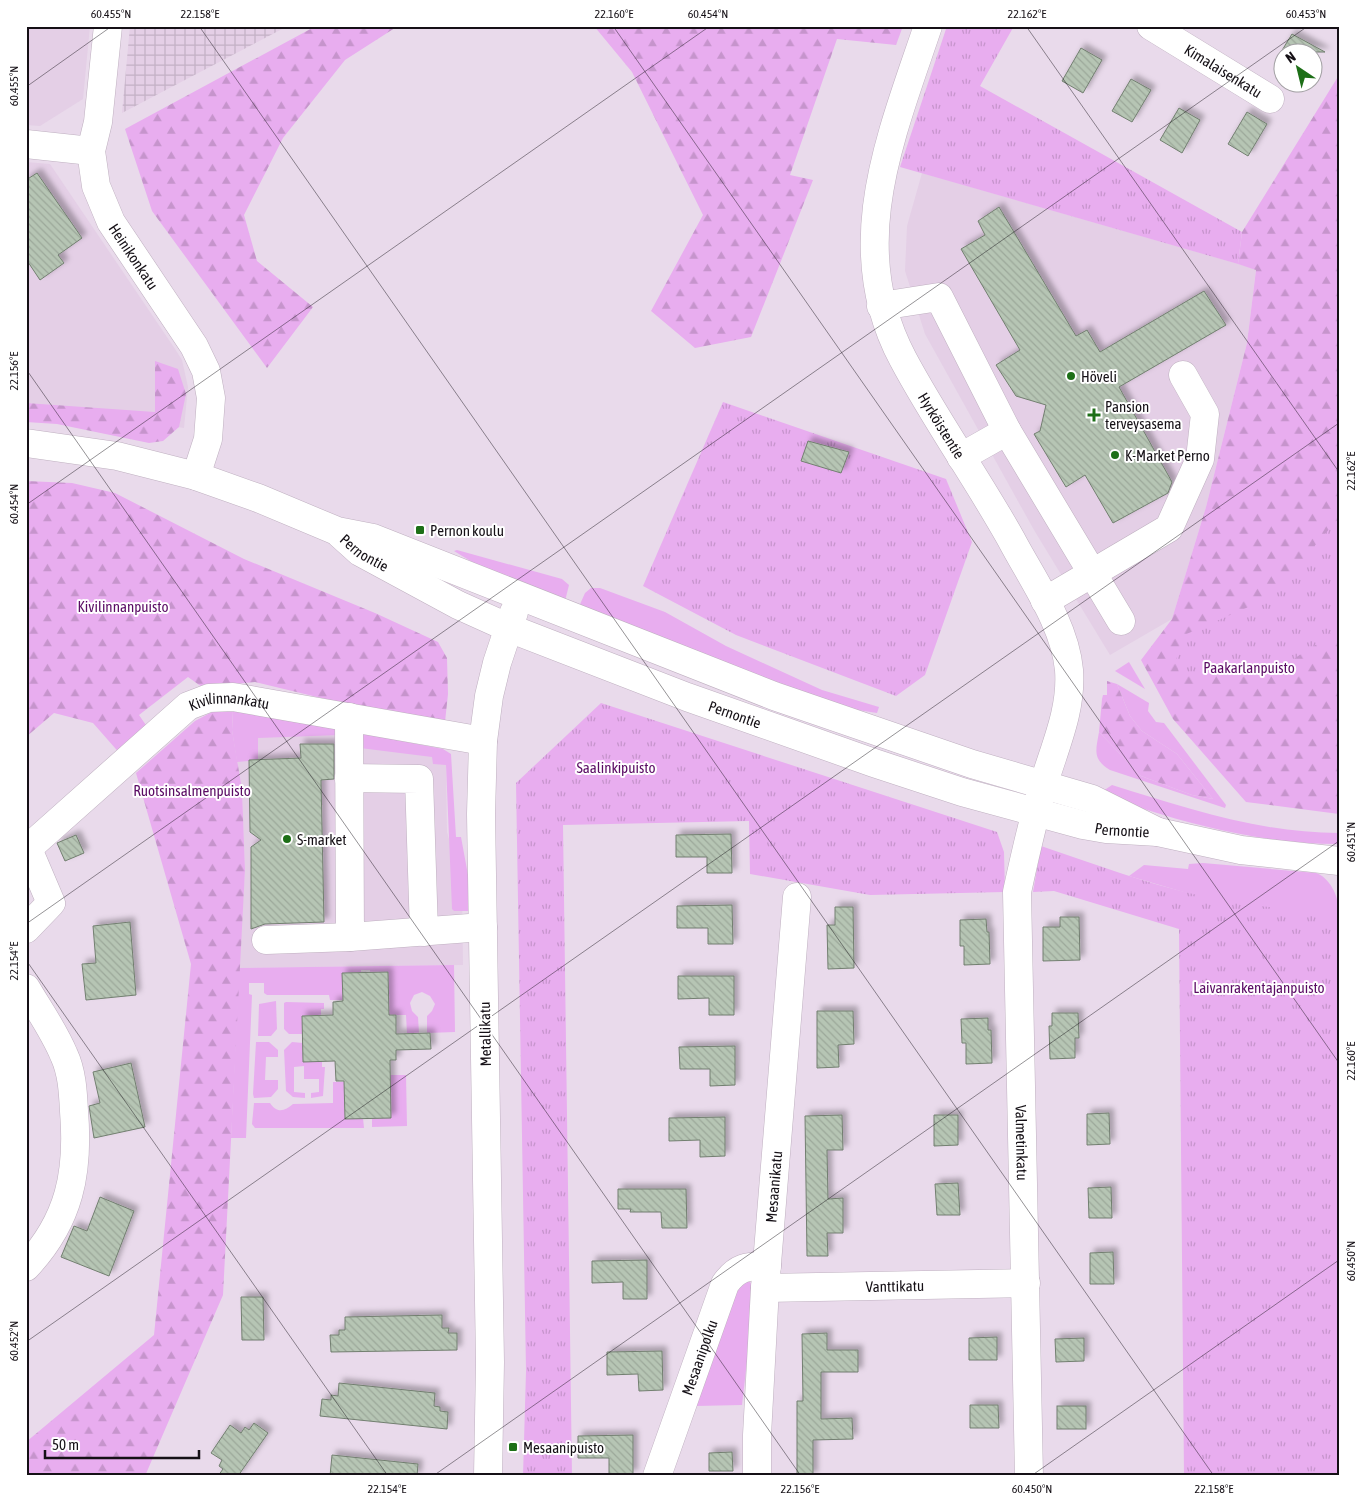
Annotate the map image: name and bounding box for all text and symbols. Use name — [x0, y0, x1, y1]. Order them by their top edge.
text: 60.455°N — [91, 7, 131, 21]
text: 22.158°E — [181, 7, 219, 21]
text: 22.160°E — [595, 7, 633, 21]
text: 60.454°N — [688, 7, 728, 21]
text: 22.162°E — [1008, 7, 1046, 21]
text: 60.453°N — [1286, 7, 1326, 21]
street label: Kimalaisenkatu — [1182, 40, 1265, 101]
north arrow — [1272, 42, 1322, 92]
text: N — [1283, 48, 1299, 66]
text: 60.455°N — [7, 66, 21, 106]
street label: Heinikonkatu — [106, 220, 162, 292]
text: 22.156°E — [7, 352, 21, 390]
place label: Höveli — [1081, 368, 1117, 385]
marker: Höveli — [1065, 370, 1077, 382]
street label: Hyrköistentie — [915, 389, 969, 462]
place label: Pansion terveysasema — [1105, 398, 1181, 432]
marker: Pansion terveysasema — [1087, 408, 1101, 422]
place label: K-Market Perno — [1125, 447, 1210, 464]
marker: K-Market Perno — [1109, 449, 1121, 461]
text: 22.162°E — [1344, 452, 1358, 490]
text: 60.454°N — [7, 484, 21, 524]
place label: Pernon koulu — [430, 522, 504, 539]
marker: Pernon koulu — [414, 524, 426, 536]
street label: Pernontie — [337, 530, 392, 575]
park label: Kivilinnanpuisto — [78, 598, 168, 615]
park label: Paakarlanpuisto — [1203, 659, 1295, 676]
street label: Kivilinnankatu — [186, 688, 271, 713]
street label: Pernontie — [706, 697, 764, 731]
park label: Saalinkipuisto — [577, 759, 655, 776]
park label: Ruotsinsalmenpuisto — [133, 782, 251, 799]
street label: Pernontie — [1093, 819, 1150, 840]
text: 60.451°N — [1344, 822, 1358, 862]
place label: S-market — [297, 831, 347, 848]
marker: S-market — [281, 833, 293, 845]
text: 22.154°E — [7, 942, 21, 980]
park label: Laivanrakentajanpuisto — [1193, 979, 1325, 996]
street label: Metallikatu — [476, 1002, 494, 1066]
text: 22.160°E — [1344, 1042, 1358, 1080]
street label: Valmetinkatu — [1013, 1105, 1031, 1181]
street label: Mesaanikatu — [762, 1150, 785, 1223]
text: 60.450°N — [1344, 1241, 1358, 1281]
street label: Vanttikatu — [866, 1276, 924, 1295]
street label: Mesaanipolku — [678, 1317, 720, 1397]
text: 60.452°N — [7, 1321, 21, 1361]
scale bar — [45, 1427, 199, 1459]
text: 50 m — [52, 1436, 79, 1453]
place label: Mesaanipuisto — [523, 1439, 604, 1456]
marker: Mesaanipuisto — [507, 1441, 519, 1453]
text: 22.154°E — [368, 1482, 406, 1496]
text: 22.156°E — [781, 1482, 819, 1496]
text: 60.450°N — [1012, 1482, 1052, 1496]
text: 22.158°E — [1195, 1482, 1233, 1496]

